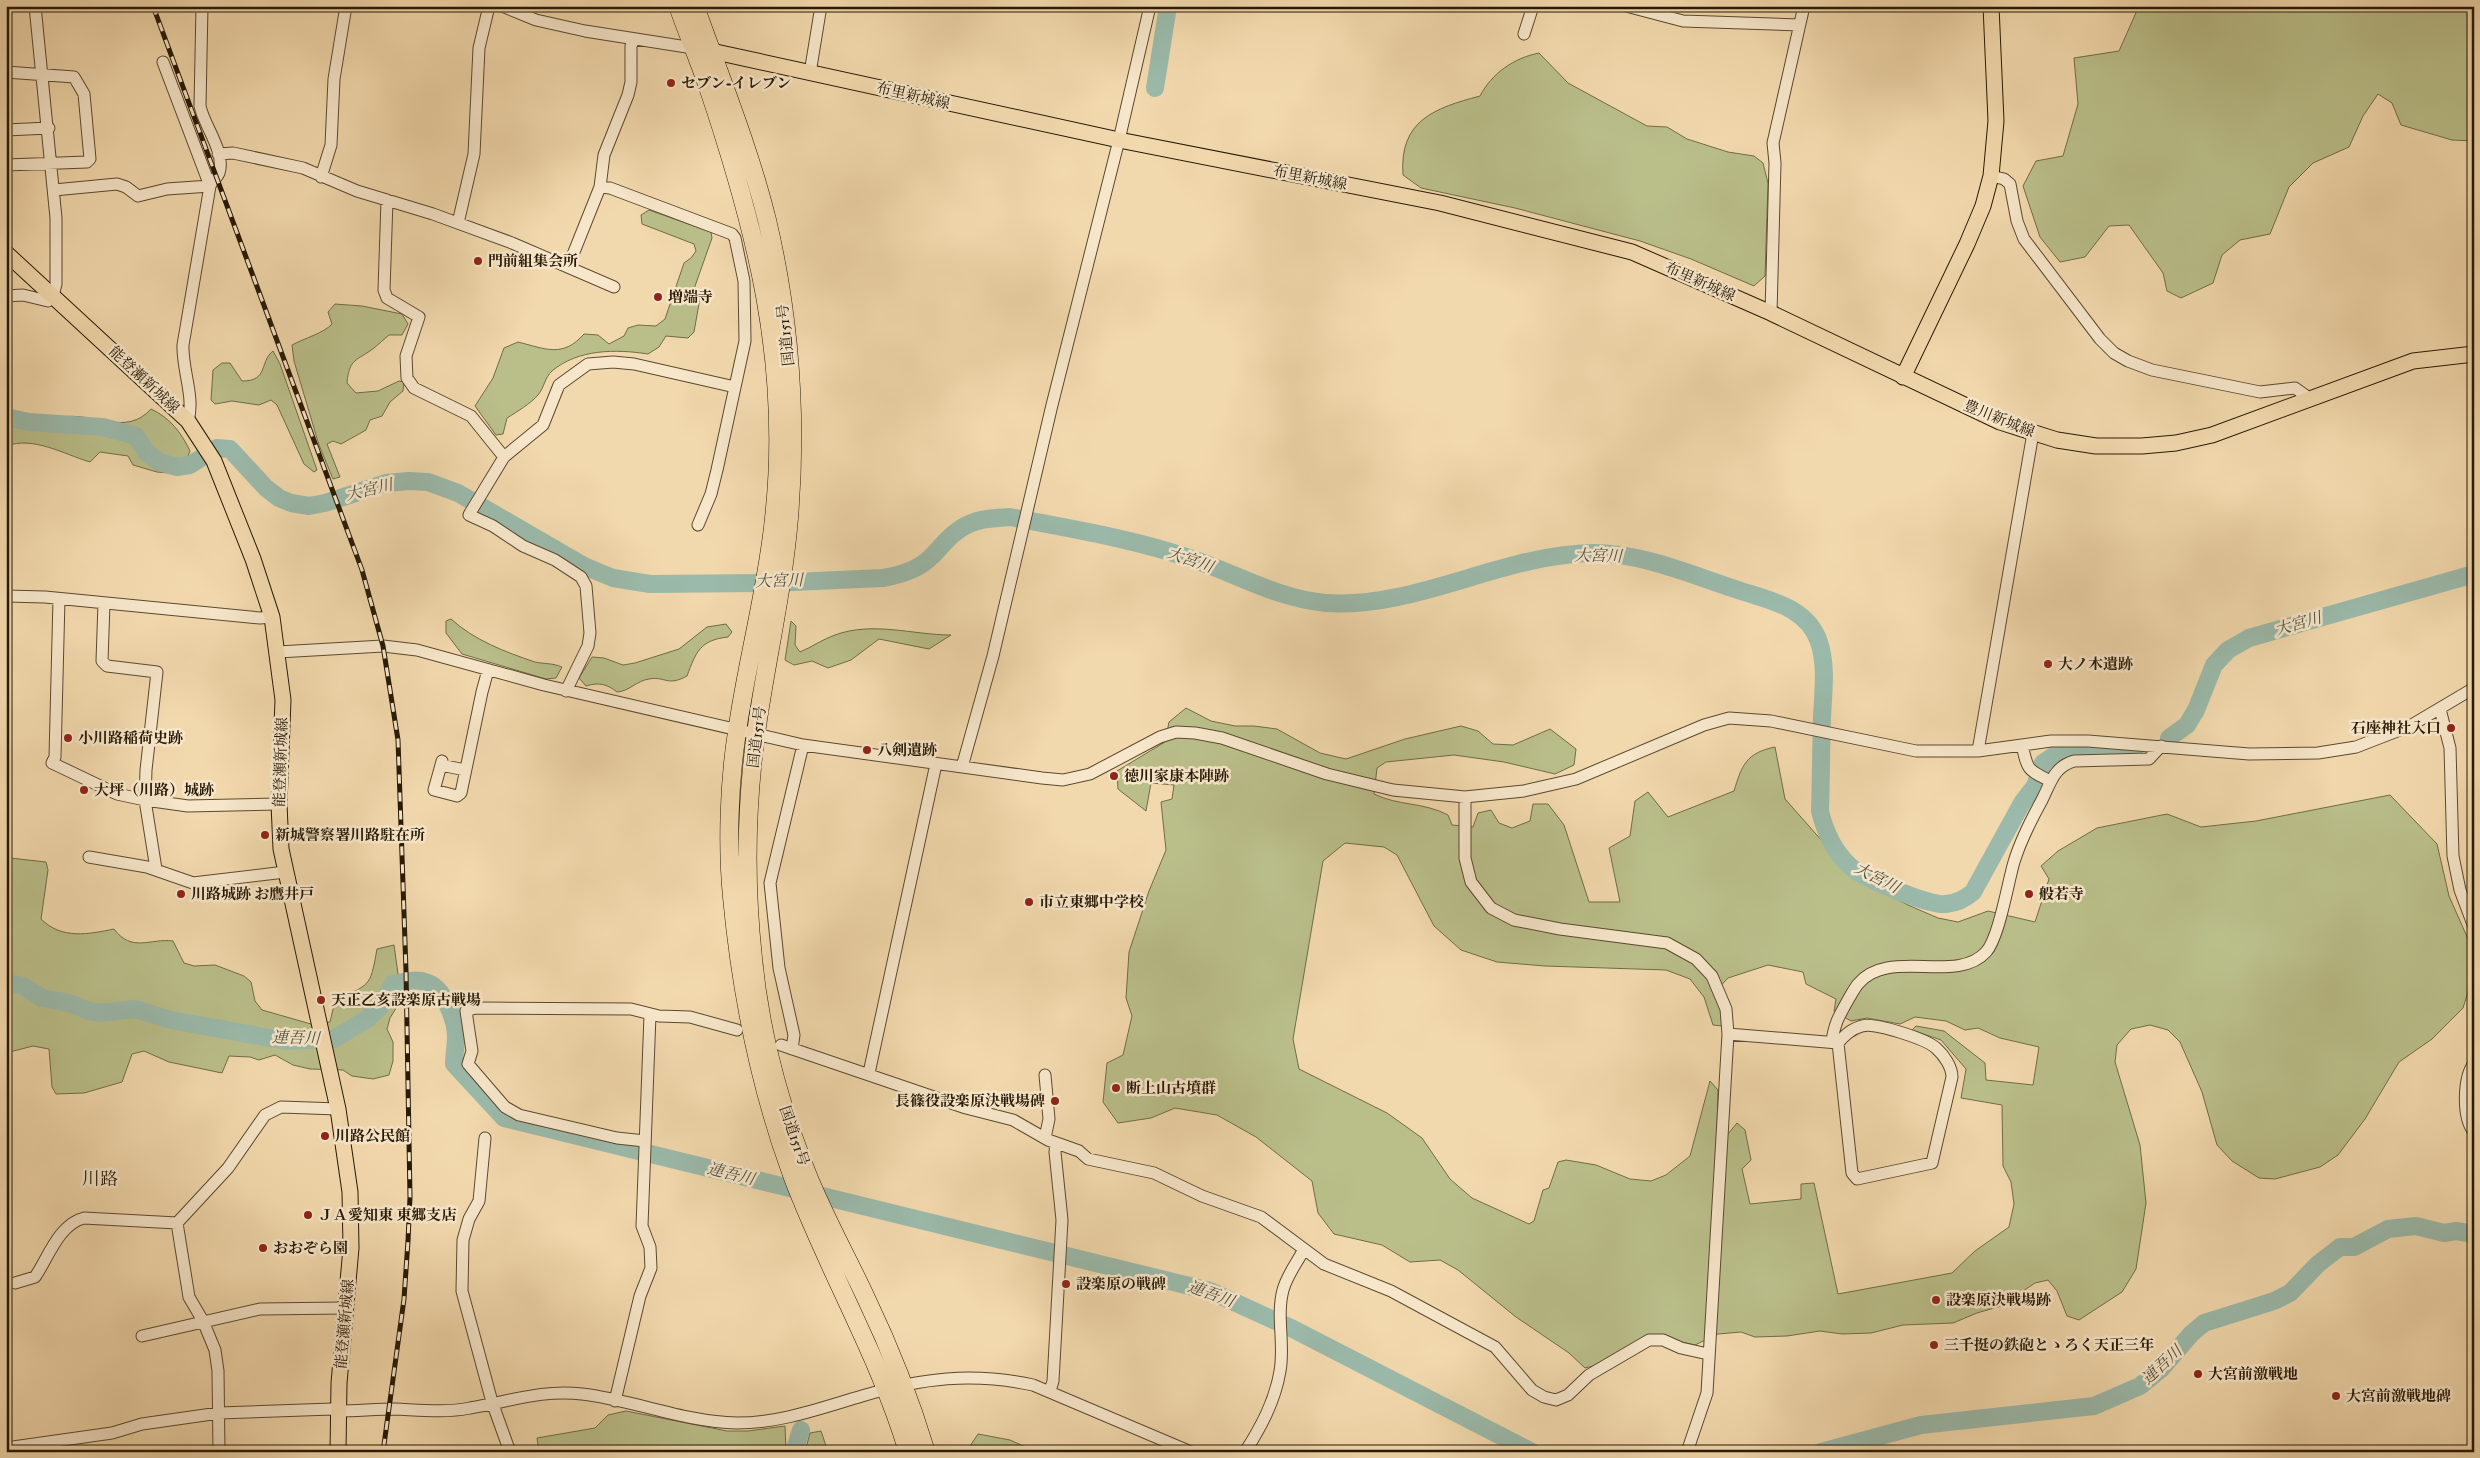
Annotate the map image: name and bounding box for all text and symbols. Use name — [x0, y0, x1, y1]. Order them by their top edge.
place label: セブン-イレブン — [681, 74, 791, 93]
marker: セブン-イレブン — [665, 77, 677, 89]
street label: 布里新城線 — [874, 78, 952, 114]
street label: 布里新城線 — [1271, 162, 1349, 194]
place label: 門前組集会所 — [488, 252, 578, 271]
marker: 門前組集会所 — [472, 255, 484, 267]
street label: 布里新城線 — [1662, 258, 1738, 306]
place label: 増端寺 — [668, 288, 713, 307]
marker: 増端寺 — [652, 291, 664, 303]
street label: 国道151号 — [773, 303, 799, 367]
street label: 能登瀬新城線 — [105, 342, 183, 418]
street label: 豊川新城線 — [1961, 396, 2037, 442]
water label: 大宮川 — [343, 474, 397, 505]
water label: 大宮川 — [1164, 543, 1218, 578]
water label: 大宮川 — [1574, 546, 1624, 566]
water label: 大宮川 — [755, 570, 805, 592]
water label: 大宮川 — [2272, 607, 2326, 640]
place label: 大ノ木遺跡 — [2058, 655, 2133, 674]
marker: 大ノ木遺跡 — [2042, 658, 2054, 670]
street label: 国道151号 — [744, 705, 770, 769]
street label: 能登瀬新城線 — [270, 717, 292, 807]
place label: 石座神社入口 — [2351, 719, 2441, 738]
marker: 石座神社入口 — [2445, 722, 2457, 734]
place label: 小川路稲荷史跡 — [78, 729, 183, 748]
marker: 小川路稲荷史跡 — [62, 732, 74, 744]
place label: 八剣遺跡 — [877, 741, 937, 760]
marker: 八剣遺跡 — [861, 744, 873, 756]
place label: 徳川家康本陣跡 — [1124, 767, 1229, 786]
marker: 徳川家康本陣跡 — [1108, 770, 1120, 782]
place label: 大坪（川路）城跡 — [94, 781, 214, 800]
marker: 大坪（川路）城跡 — [78, 784, 90, 796]
place label: 新城警察署川路駐在所 — [275, 826, 425, 845]
marker: 新城警察署川路駐在所 — [259, 829, 271, 841]
water label: 大宮川 — [1851, 858, 1905, 899]
place label: 川路城跡 お鷹井戸 — [191, 885, 314, 904]
place label: 般若寺 — [2039, 885, 2084, 904]
marker: 川路城跡 お鷹井戸 — [175, 888, 187, 900]
marker: 般若寺 — [2023, 888, 2035, 900]
place label: 市立東郷中学校 — [1039, 893, 1144, 912]
marker: 市立東郷中学校 — [1023, 896, 1035, 908]
place label: 天正乙亥設楽原古戦場 — [331, 991, 481, 1010]
marker: 天正乙亥設楽原古戦場 — [315, 994, 327, 1006]
water label: 連吾川 — [272, 1027, 322, 1049]
place label: 断上山古墳群 — [1126, 1079, 1216, 1098]
marker: 断上山古墳群 — [1110, 1082, 1122, 1094]
place label: 長篠役設楽原決戦場碑 — [895, 1092, 1045, 1111]
marker: 長篠役設楽原決戦場碑 — [1049, 1095, 1061, 1107]
street label: 国道151号 — [775, 1103, 813, 1169]
place label: 川路公民館 — [335, 1127, 410, 1146]
marker: 川路公民館 — [319, 1130, 331, 1142]
water label: 連吾川 — [705, 1158, 759, 1190]
district label: 川路 — [82, 1168, 118, 1191]
place label: ＪＡ愛知東 東郷支店 — [318, 1206, 456, 1225]
marker: ＪＡ愛知東 東郷支店 — [302, 1209, 314, 1221]
place label: おおぞら園 — [273, 1239, 348, 1258]
marker: おおぞら園 — [257, 1242, 269, 1254]
place label: 設楽原の戦碑 — [1076, 1275, 1166, 1294]
water label: 連吾川 — [1185, 1276, 1239, 1312]
street label: 能登瀬新城線 — [332, 1278, 358, 1370]
marker: 設楽原の戦碑 — [1060, 1278, 1072, 1290]
place label: 設楽原決戦場跡 — [1946, 1291, 2051, 1310]
marker: 設楽原決戦場跡 — [1930, 1294, 1942, 1306]
place label: 三千挺の鉄砲とゝろく天正三年 — [1944, 1336, 2154, 1355]
marker: 三千挺の鉄砲とゝろく天正三年 — [1928, 1339, 1940, 1351]
water label: 連吾川 — [2138, 1340, 2188, 1389]
place label: 大宮前激戦地 — [2208, 1365, 2298, 1384]
marker: 大宮前激戦地 — [2192, 1368, 2204, 1380]
place label: 大宮前激戦地碑 — [2346, 1387, 2451, 1406]
marker: 大宮前激戦地碑 — [2330, 1390, 2342, 1402]

